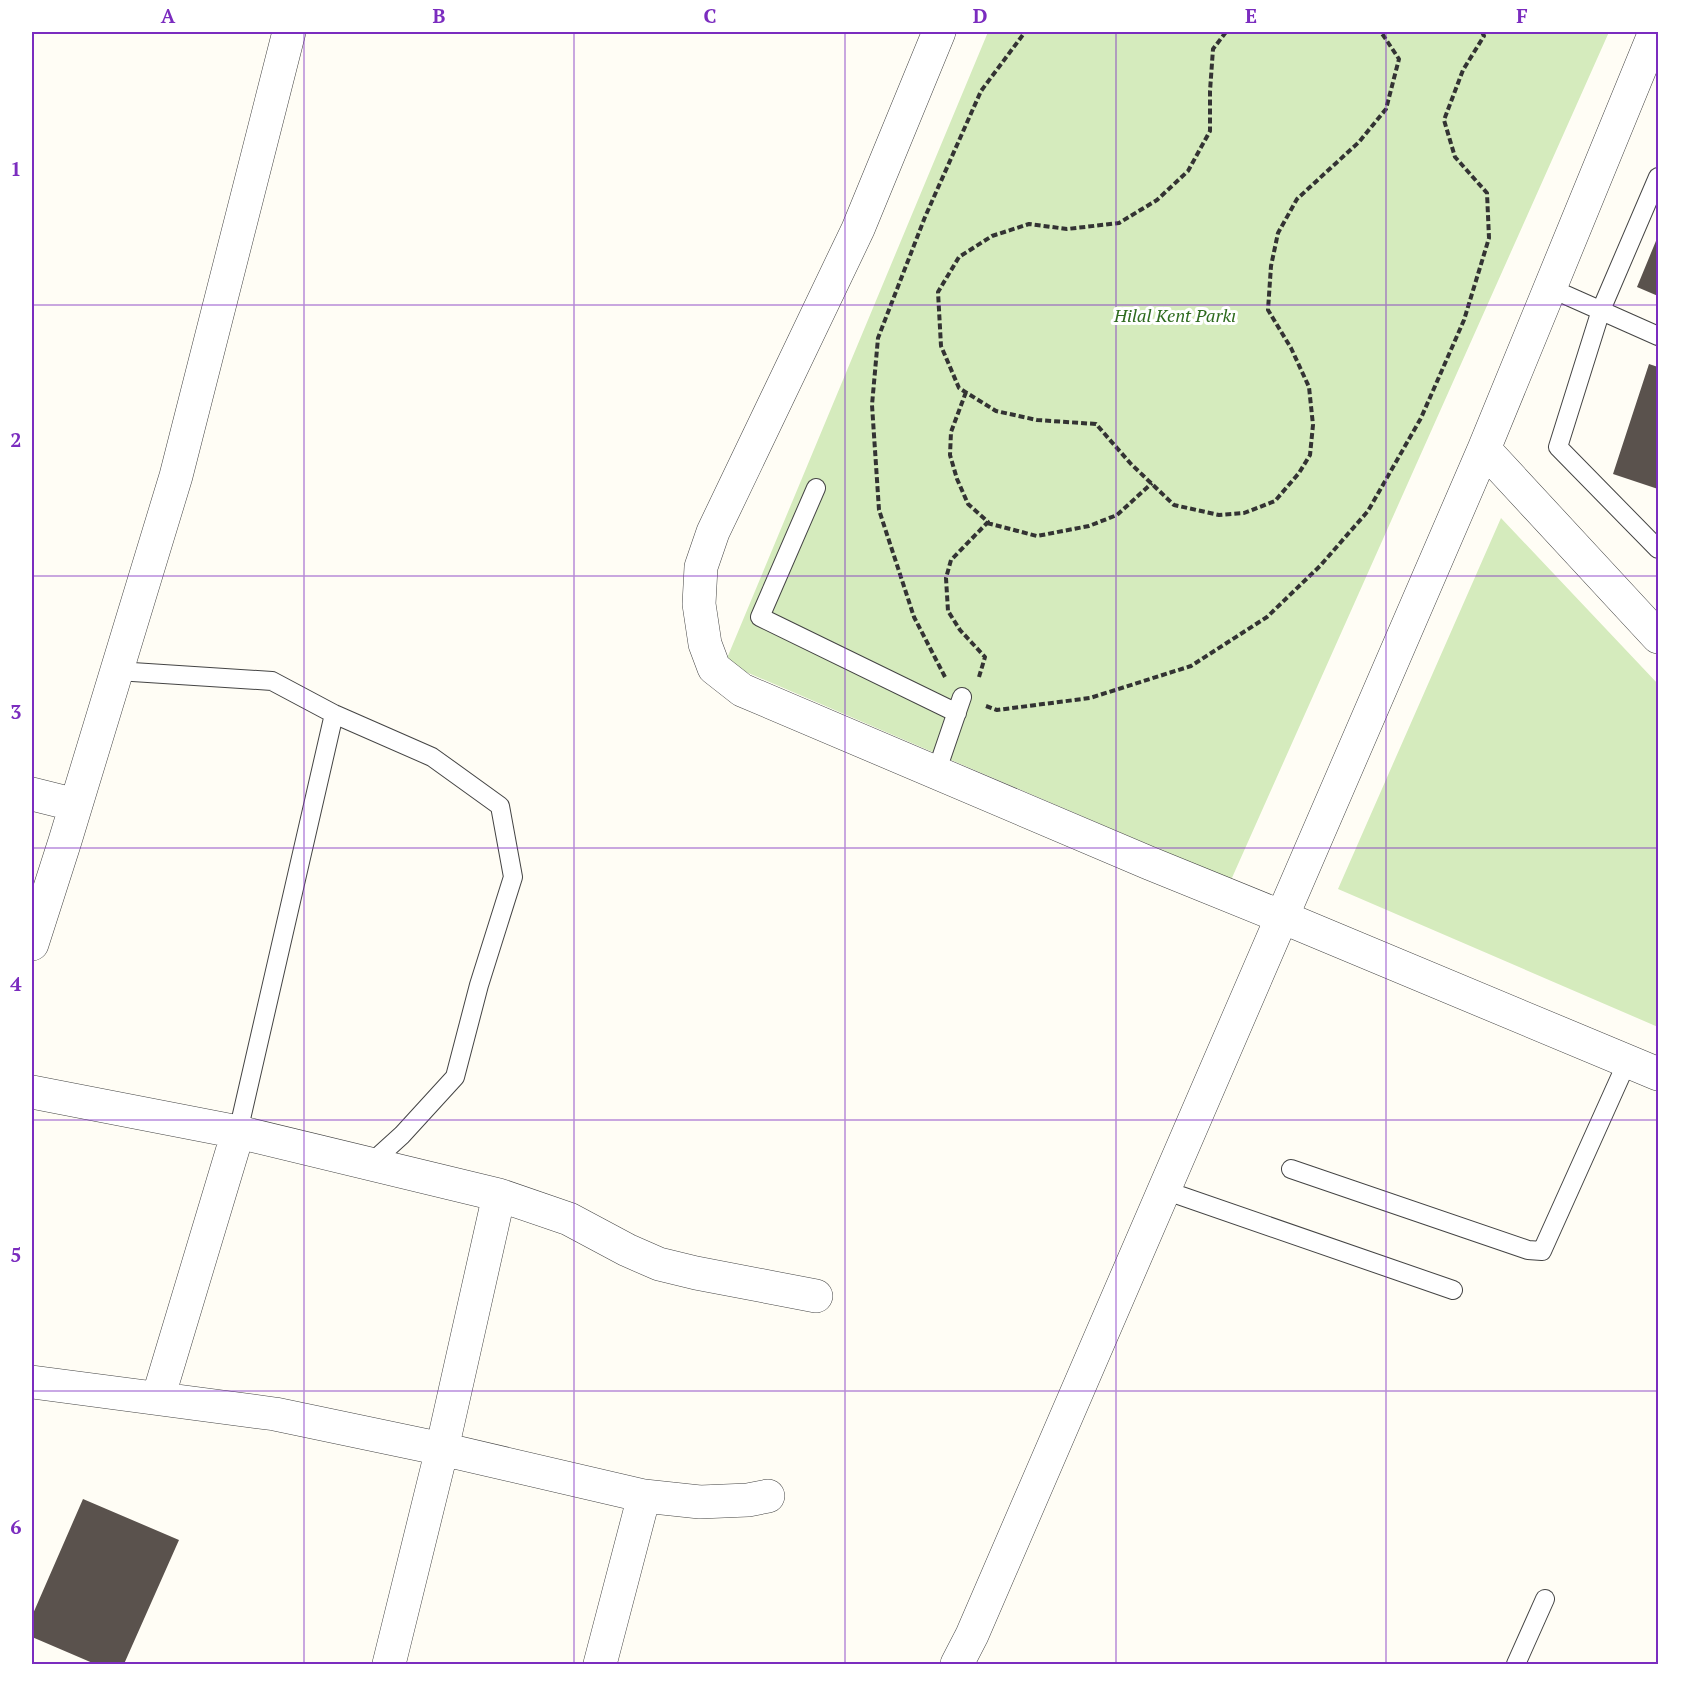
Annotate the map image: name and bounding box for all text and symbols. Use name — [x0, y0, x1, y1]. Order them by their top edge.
text: A — [161, 2, 176, 29]
text: B — [433, 2, 446, 29]
text: C — [703, 2, 717, 29]
text: D — [973, 2, 987, 29]
text: E — [1245, 2, 1257, 29]
text: F — [1516, 2, 1528, 29]
text: 1 — [10, 155, 22, 182]
park label: Hilal Kent Parkı — [1113, 303, 1236, 327]
text: 2 — [10, 426, 22, 453]
text: 3 — [10, 698, 22, 725]
text: 4 — [10, 970, 22, 997]
text: 5 — [10, 1241, 22, 1268]
text: 6 — [10, 1513, 22, 1540]

